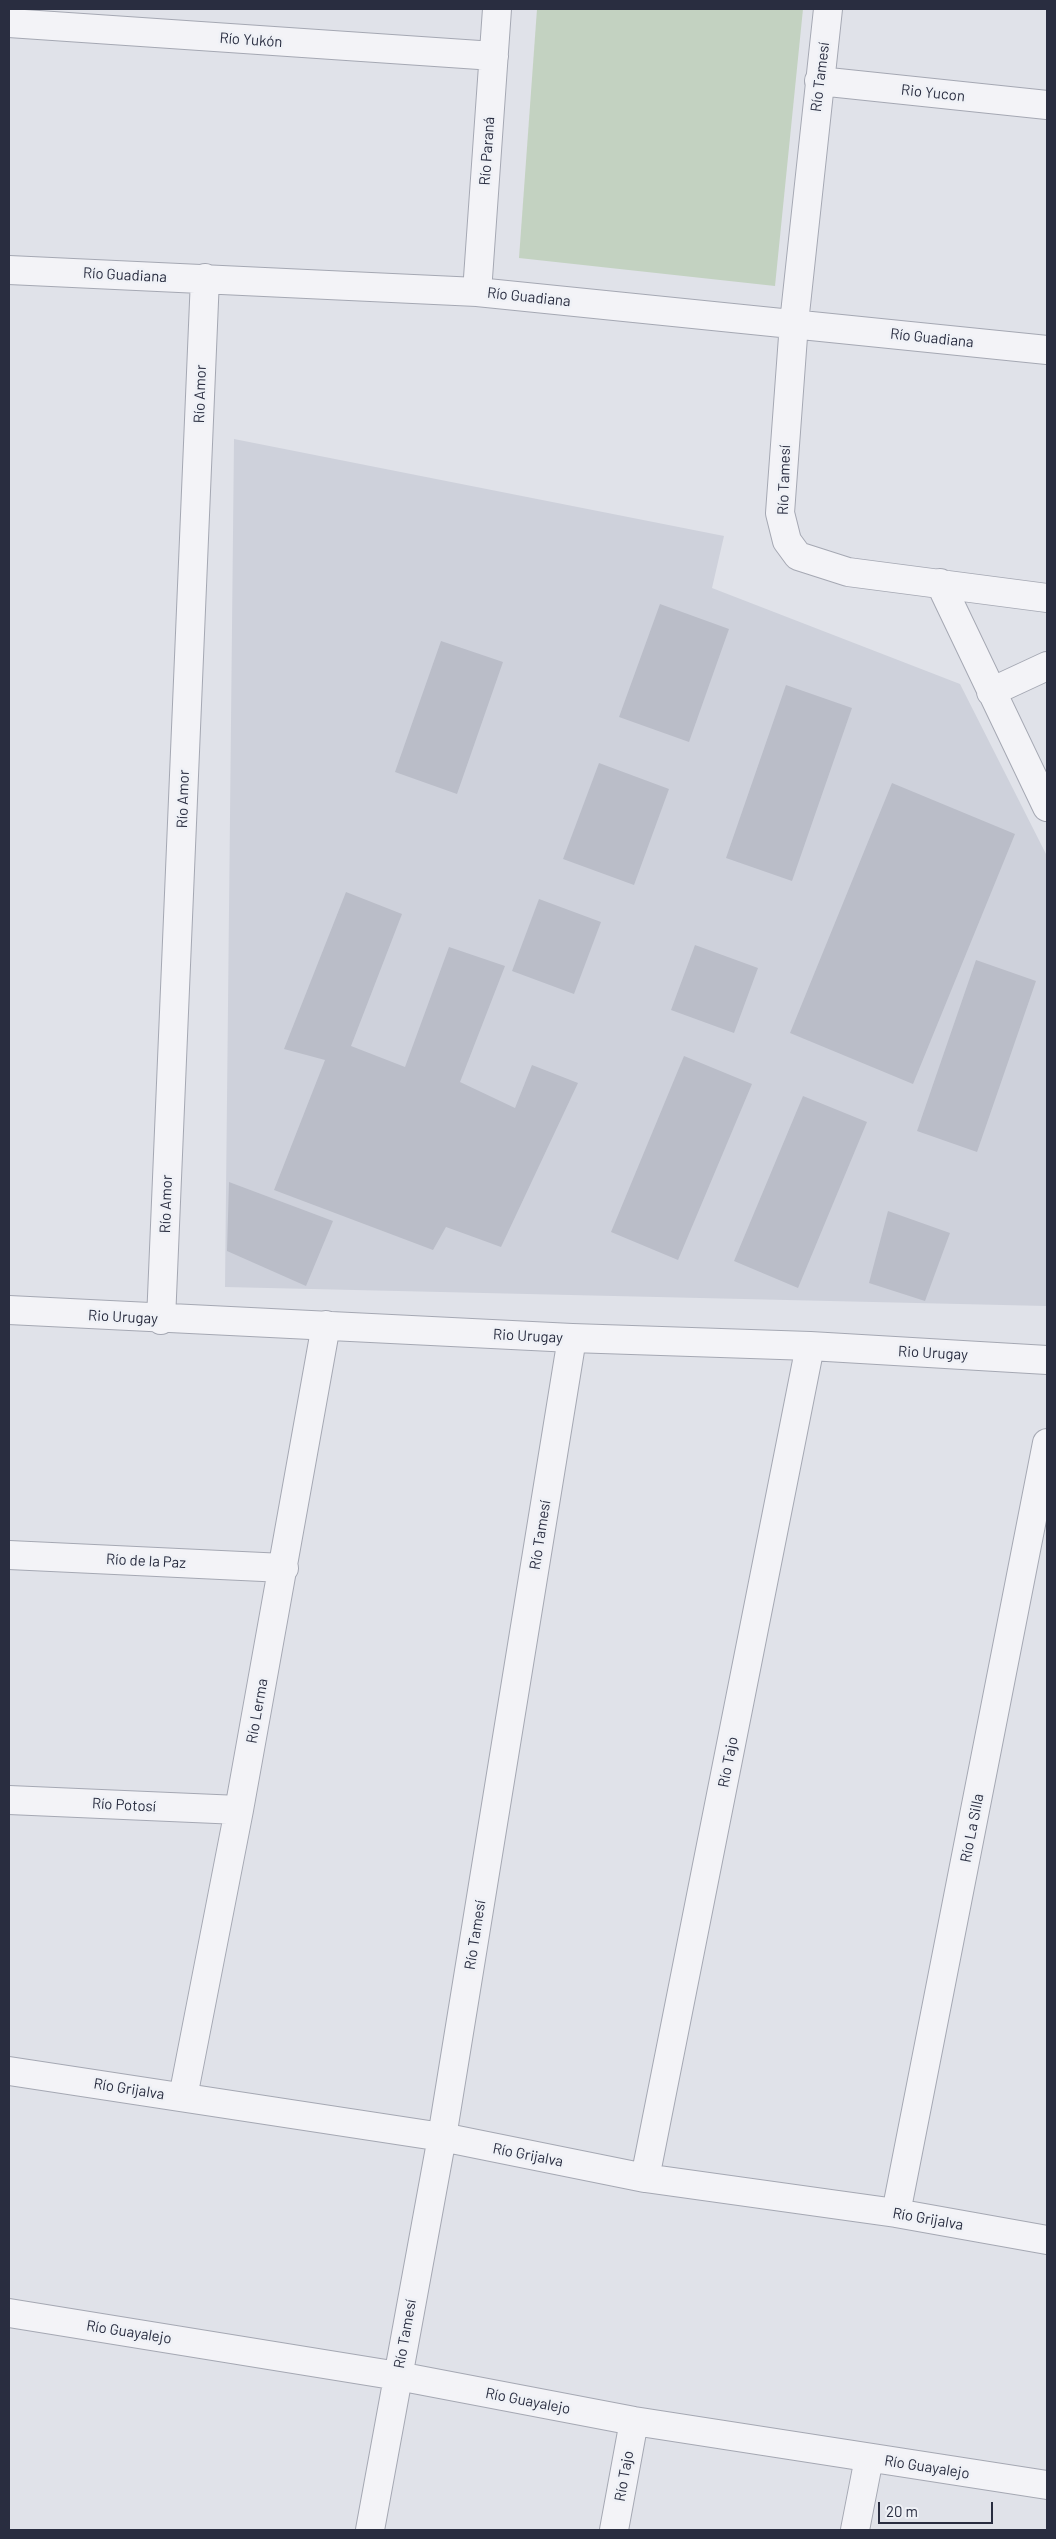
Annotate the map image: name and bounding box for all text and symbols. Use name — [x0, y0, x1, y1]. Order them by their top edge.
street label: Río Yukón — [219, 29, 283, 51]
street label: Río Tamesí — [807, 41, 833, 113]
street label: Rio Yucon — [900, 81, 966, 105]
street label: Río Paraná — [476, 116, 498, 186]
street label: Río Guadiana — [83, 264, 167, 286]
street label: Río Guadiana — [486, 284, 572, 310]
street label: Río Guadiana — [889, 325, 975, 351]
street label: Río Amor — [190, 364, 210, 424]
street label: Río Tamesí — [774, 445, 794, 515]
street label: Río Amor — [173, 769, 193, 829]
street label: Río Amor — [156, 1174, 176, 1234]
street label: Rio Urugay — [88, 1306, 158, 1328]
street label: Rio Urugay — [493, 1325, 563, 1347]
street label: Rio Urugay — [898, 1342, 968, 1364]
street label: Río Tamesí — [526, 1499, 554, 1571]
street label: Río de la Paz — [106, 1550, 186, 1572]
street label: Río Lerma — [242, 1677, 272, 1745]
street label: Río Tajo — [714, 1735, 742, 1789]
street label: Río La Silla — [956, 1792, 988, 1864]
street label: Río Potosí — [92, 1794, 156, 1816]
street label: Río Tamesí — [461, 1899, 489, 1971]
street label: Río Grijalva — [92, 2075, 166, 2103]
street label: Río Grijalva — [491, 2139, 565, 2171]
street label: Río Grijalva — [891, 2204, 965, 2234]
street label: Río Tamesí — [390, 2298, 420, 2370]
street label: Río Guayalejo — [85, 2316, 173, 2348]
street label: Río Guayalejo — [484, 2384, 572, 2418]
street label: Río Tajo — [611, 2449, 637, 2503]
street label: Río Guayalejo — [883, 2451, 971, 2483]
scale bar — [881, 2492, 996, 2524]
text: 20 m — [886, 2502, 918, 2520]

